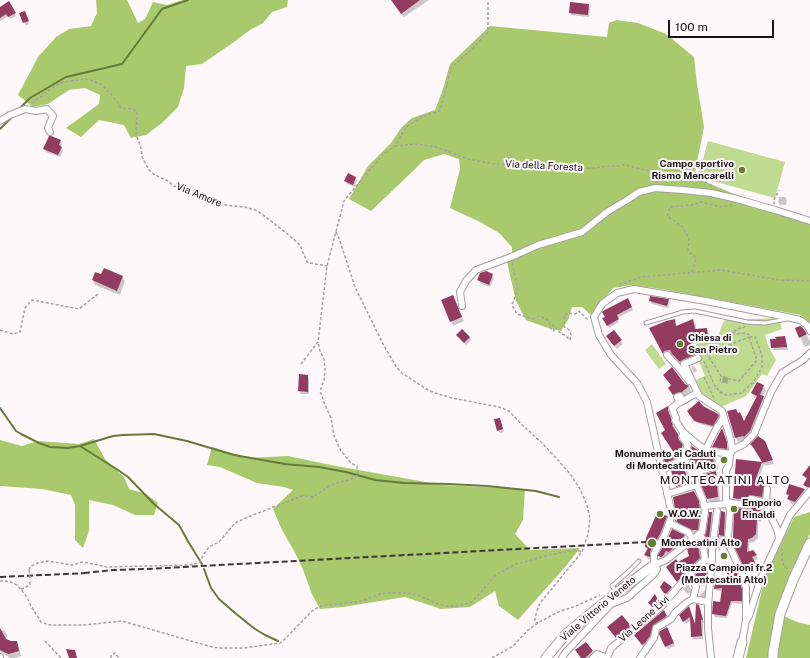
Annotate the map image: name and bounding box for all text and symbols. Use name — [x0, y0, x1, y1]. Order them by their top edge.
scale bar — [670, 12, 776, 38]
text: 100 m — [675, 20, 708, 34]
street label: Via della Foresta — [505, 158, 583, 174]
place label: Campo sportivo Rismo Mencarelli — [651, 158, 734, 182]
marker: Campo sportivo Rismo Mencarelli — [737, 165, 747, 175]
street label: Via Amore — [174, 180, 224, 210]
place label: Chiesa di San Pietro — [688, 332, 738, 356]
marker: Chiesa di San Pietro — [675, 339, 685, 349]
place label: Monumento ai Caduti di Montecatini Alto — [615, 448, 716, 472]
marker: Monumento ai Caduti di Montecatini Alto — [719, 455, 729, 465]
district label: MONTECATINI ALTO — [660, 473, 790, 487]
place label: Emporio Rinaldi — [742, 497, 782, 520]
marker: Emporio Rinaldi — [729, 504, 739, 514]
place label: W.O.W. — [668, 508, 701, 520]
marker: W.O.W. — [655, 509, 665, 519]
marker: Montecatini Alto — [646, 537, 658, 549]
place label: Montecatini Alto — [661, 537, 740, 549]
marker: Piazza Campioni fr.2 (Montecatini Alto) — [719, 551, 729, 561]
place label: Piazza Campioni fr.2 (Montecatini Alto) — [676, 562, 772, 586]
street label: Viale Vittorio Veneto — [558, 574, 638, 644]
street label: Via Leone Livi — [616, 593, 672, 645]

